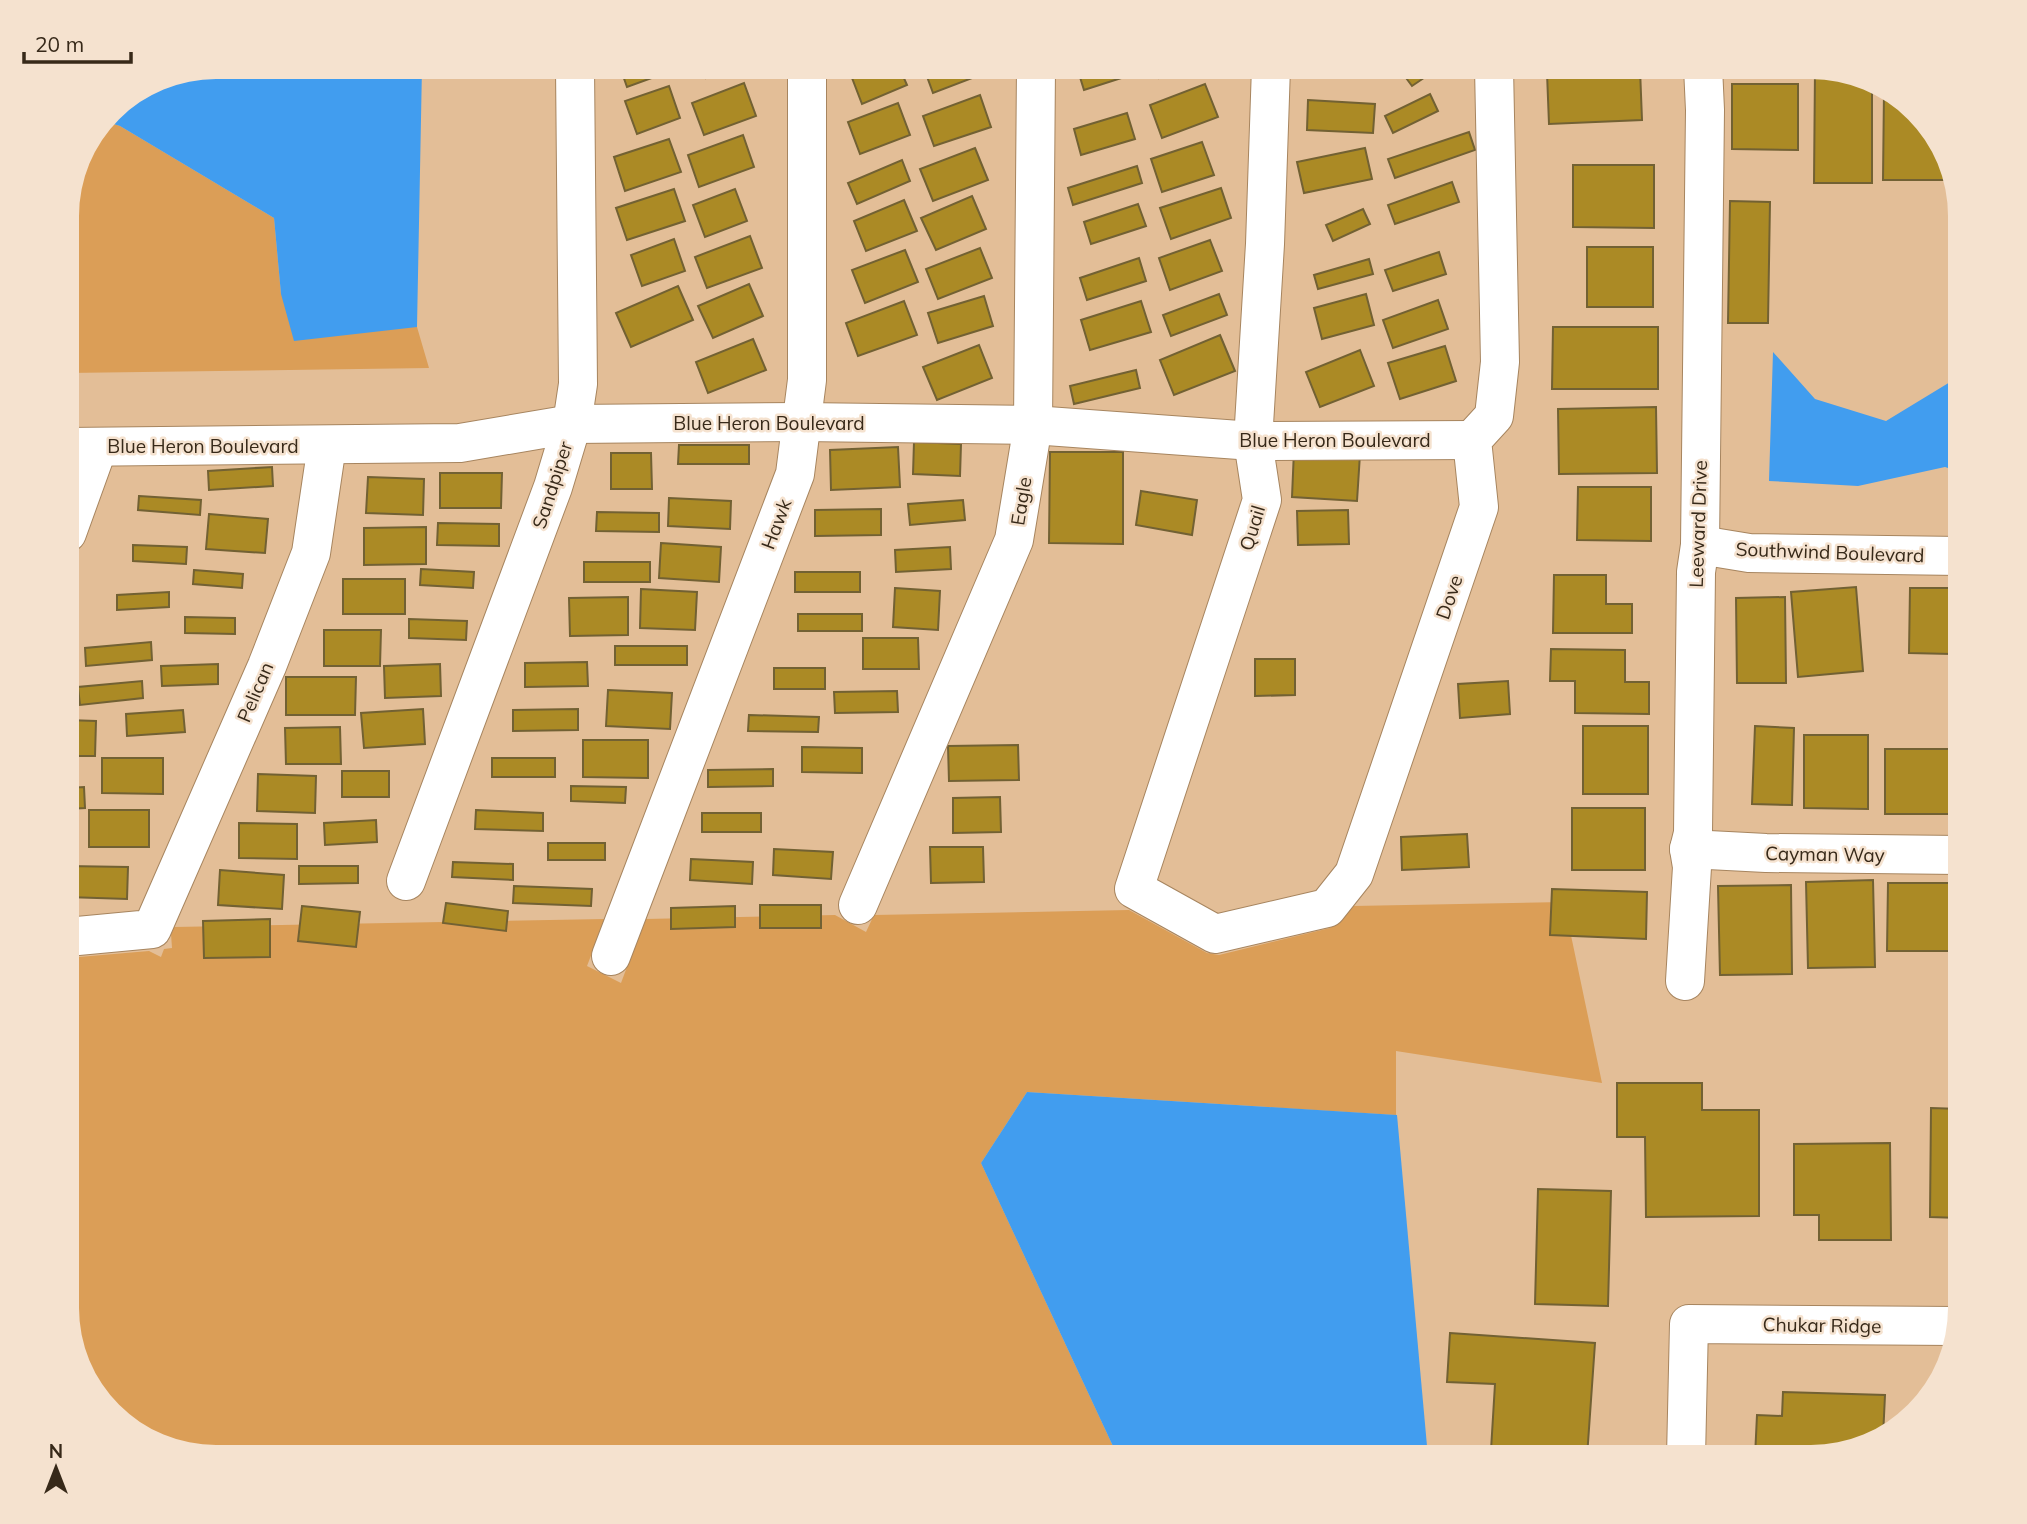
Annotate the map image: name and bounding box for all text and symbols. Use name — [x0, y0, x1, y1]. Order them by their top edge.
scale bar — [24, 21, 131, 65]
text: 20 m — [35, 31, 84, 57]
street label: Blue Heron Boulevard — [673, 411, 865, 435]
street label: Blue Heron Boulevard — [1239, 428, 1431, 452]
street label: Blue Heron Boulevard — [107, 434, 299, 458]
street label: Sandpiper — [527, 438, 577, 532]
street label: Leeward Drive — [1684, 460, 1712, 588]
street label: Eagle — [1005, 475, 1037, 527]
street label: Hawk — [755, 495, 797, 553]
street label: Quail — [1234, 502, 1270, 554]
street label: Southwind Boulevard — [1735, 537, 1925, 567]
street label: Dove — [1430, 572, 1468, 622]
street label: Pelican — [232, 658, 278, 726]
street label: Cayman Way — [1765, 841, 1885, 867]
street label: Chukar Ridge — [1762, 1312, 1882, 1338]
north arrow — [21, 1433, 91, 1503]
text: N — [49, 1439, 63, 1463]

